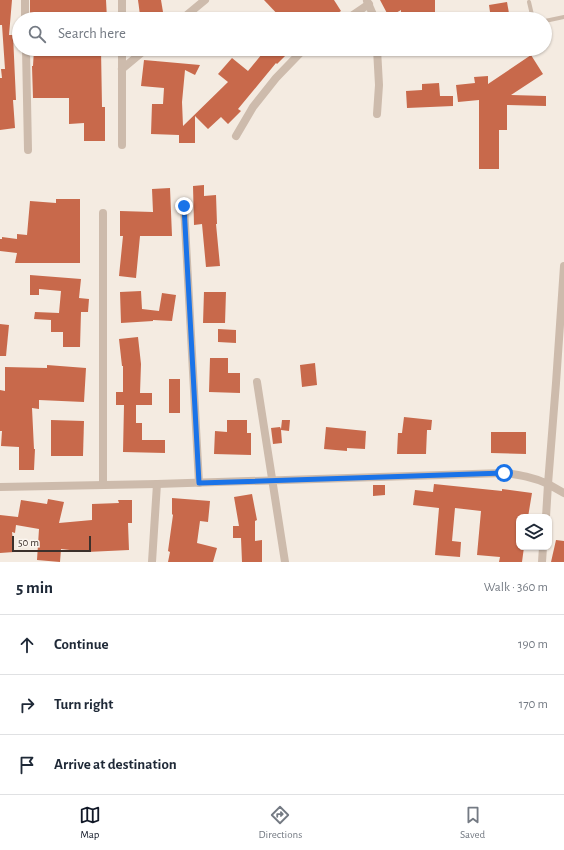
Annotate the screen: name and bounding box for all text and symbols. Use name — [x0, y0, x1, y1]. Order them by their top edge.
search box — [12, 12, 552, 56]
icon: search — [26, 23, 48, 45]
text: Search here — [58, 26, 126, 41]
route end — [175, 197, 193, 215]
route start — [495, 464, 513, 482]
map controls — [516, 514, 552, 550]
button: layers — [516, 514, 552, 550]
scale bar — [12, 534, 91, 553]
text: 50 m — [18, 537, 39, 548]
text: 5 min — [16, 579, 53, 596]
text: Walk · 360 m — [484, 581, 548, 594]
icon: ahead — [16, 634, 38, 656]
text: Continue — [54, 637, 109, 652]
text: 190 m — [518, 638, 548, 651]
icon: right — [16, 694, 38, 716]
text: Turn right — [54, 697, 113, 712]
text: 170 m — [519, 698, 548, 711]
icon: arrive — [16, 754, 38, 776]
text: Arrive at destination — [54, 757, 177, 772]
tab: Map — [79, 804, 101, 841]
tab: Directions — [258, 804, 302, 841]
tab: Saved — [460, 804, 485, 841]

